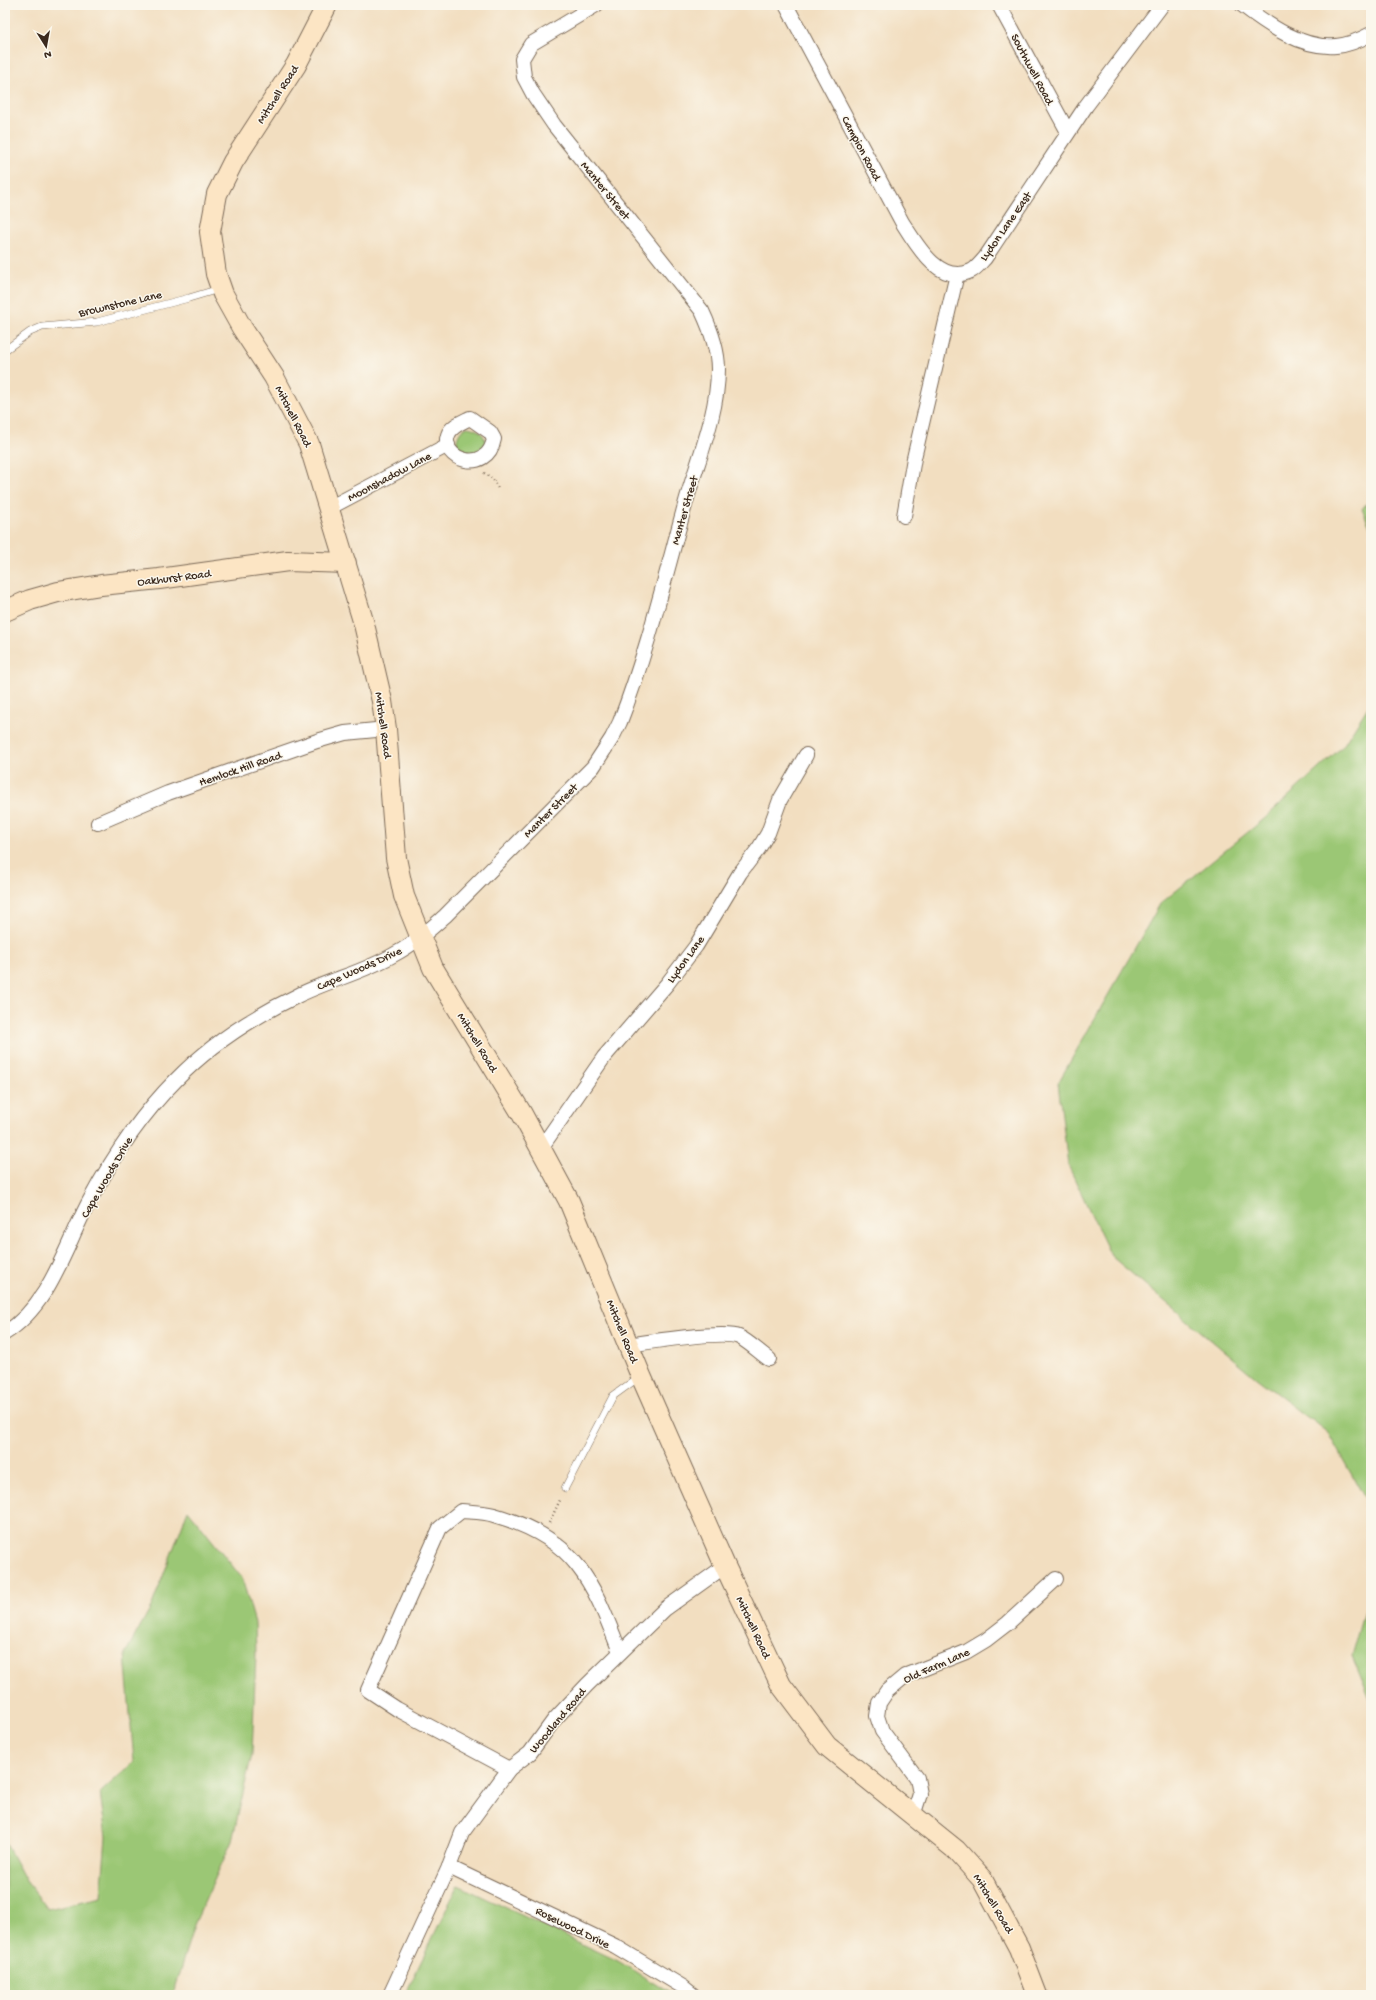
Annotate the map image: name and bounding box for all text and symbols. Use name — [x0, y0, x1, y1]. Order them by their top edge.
north arrow — [26, 26, 66, 66]
street label: Southwell Road — [1007, 32, 1056, 109]
text: N — [43, 47, 52, 60]
street label: Mitchell Road — [255, 62, 303, 127]
street label: Campion Road — [837, 114, 884, 184]
street label: Manter Street — [577, 159, 633, 224]
street label: Lydon Lane East — [978, 189, 1036, 264]
street label: Brownstone Lane — [77, 288, 164, 322]
street label: Mitchell Road — [271, 384, 314, 451]
street label: Moonshadow Lane — [346, 450, 435, 506]
street label: Manter Street — [669, 474, 703, 547]
street label: Oakhurst Road — [137, 567, 213, 590]
street label: Mitchell Road — [370, 691, 394, 760]
street label: Hemlock Hill Road — [197, 749, 285, 791]
street label: Manter Street — [521, 781, 582, 841]
street label: Lydon Lane — [665, 933, 709, 987]
street label: Cape Woods Drive — [315, 945, 405, 995]
street label: Mitchell Road — [453, 1011, 500, 1076]
street label: Cape Woods Drive — [79, 1134, 137, 1221]
street label: Mitchell Road — [602, 1298, 641, 1366]
street label: Mitchell Road — [732, 1595, 773, 1662]
street label: Old Farm Lane — [901, 1646, 973, 1688]
street label: Woodland Road — [527, 1685, 590, 1757]
street label: Mitchell Road — [969, 1872, 1016, 1937]
street label: Rosewood Drive — [533, 1905, 612, 1953]

